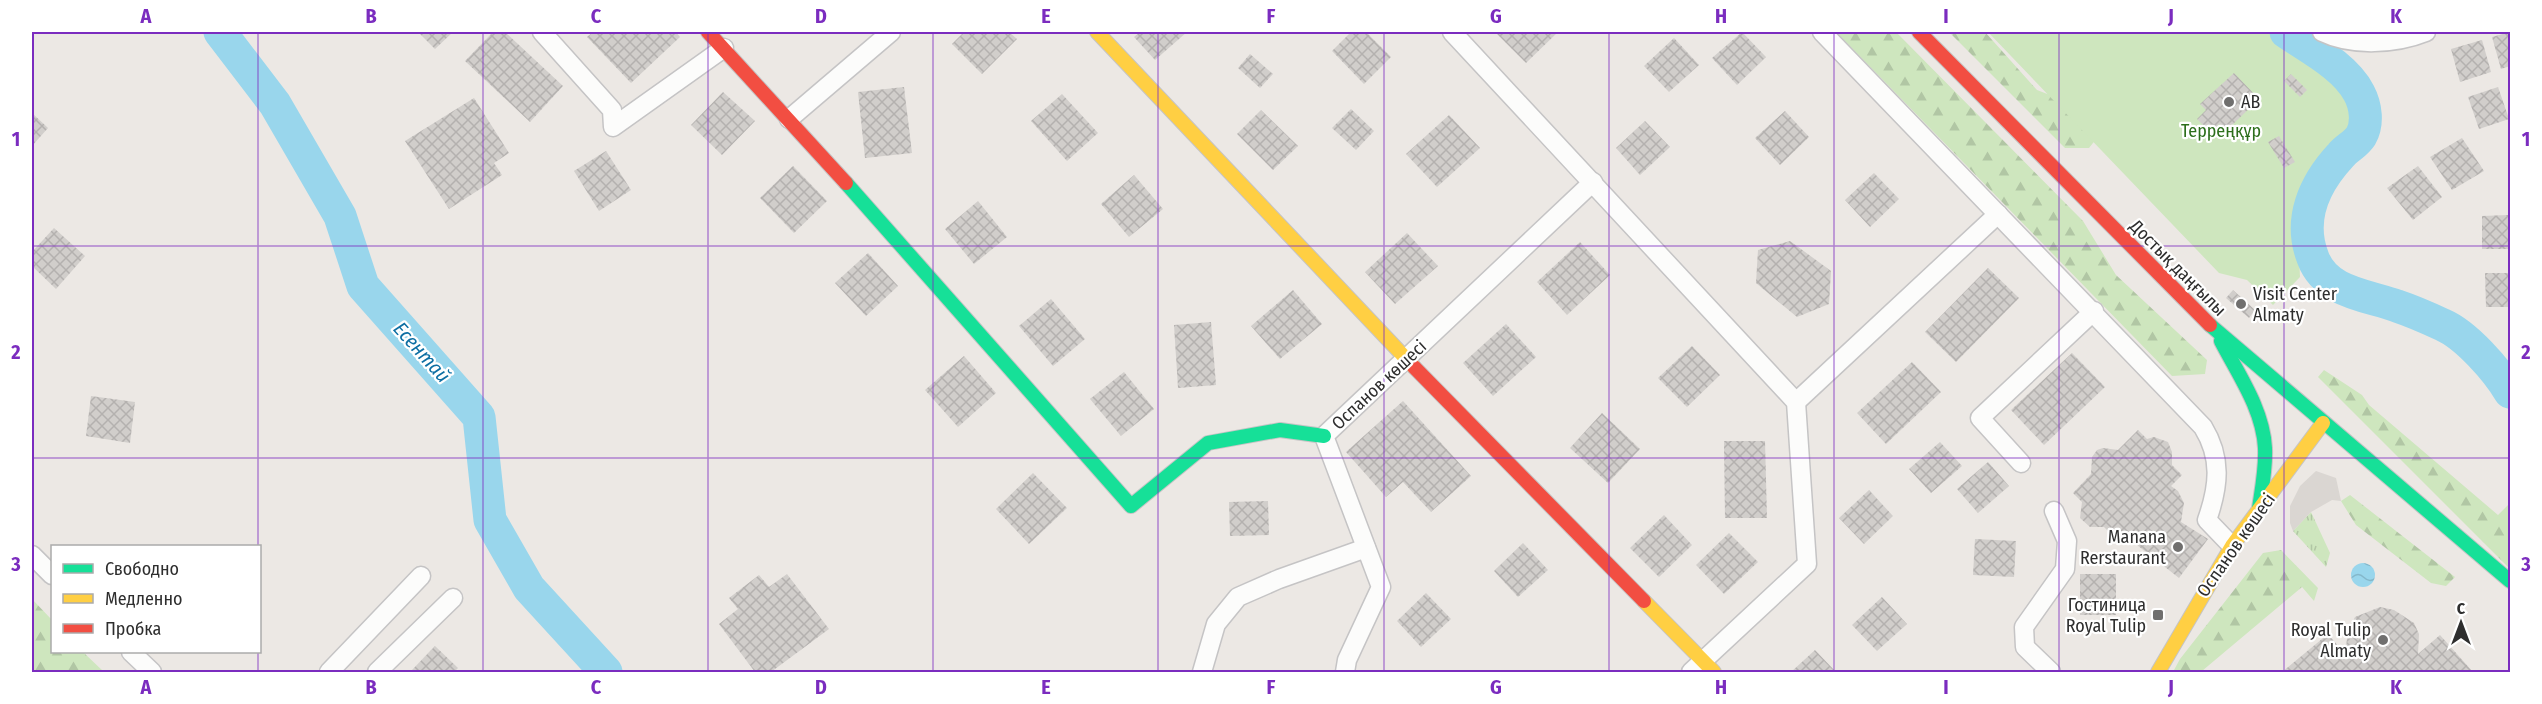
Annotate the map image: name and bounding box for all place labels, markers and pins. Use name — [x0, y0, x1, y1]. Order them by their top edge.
place label: AB — [2241, 91, 2260, 113]
marker: AB — [2222, 95, 2236, 109]
place label: Visit Center Almaty — [2253, 283, 2338, 326]
marker: Visit Center Almaty — [2234, 297, 2248, 311]
place label: Manana Rerstaurant — [2080, 526, 2166, 569]
marker: Manana Rerstaurant — [2171, 540, 2185, 554]
place label: Гостиница Royal Tulip — [2066, 594, 2146, 637]
marker: Гостиница Royal Tulip — [2151, 608, 2165, 622]
place label: Royal Tulip Almaty — [2291, 619, 2371, 662]
marker: Royal Tulip Almaty — [2376, 633, 2390, 647]

